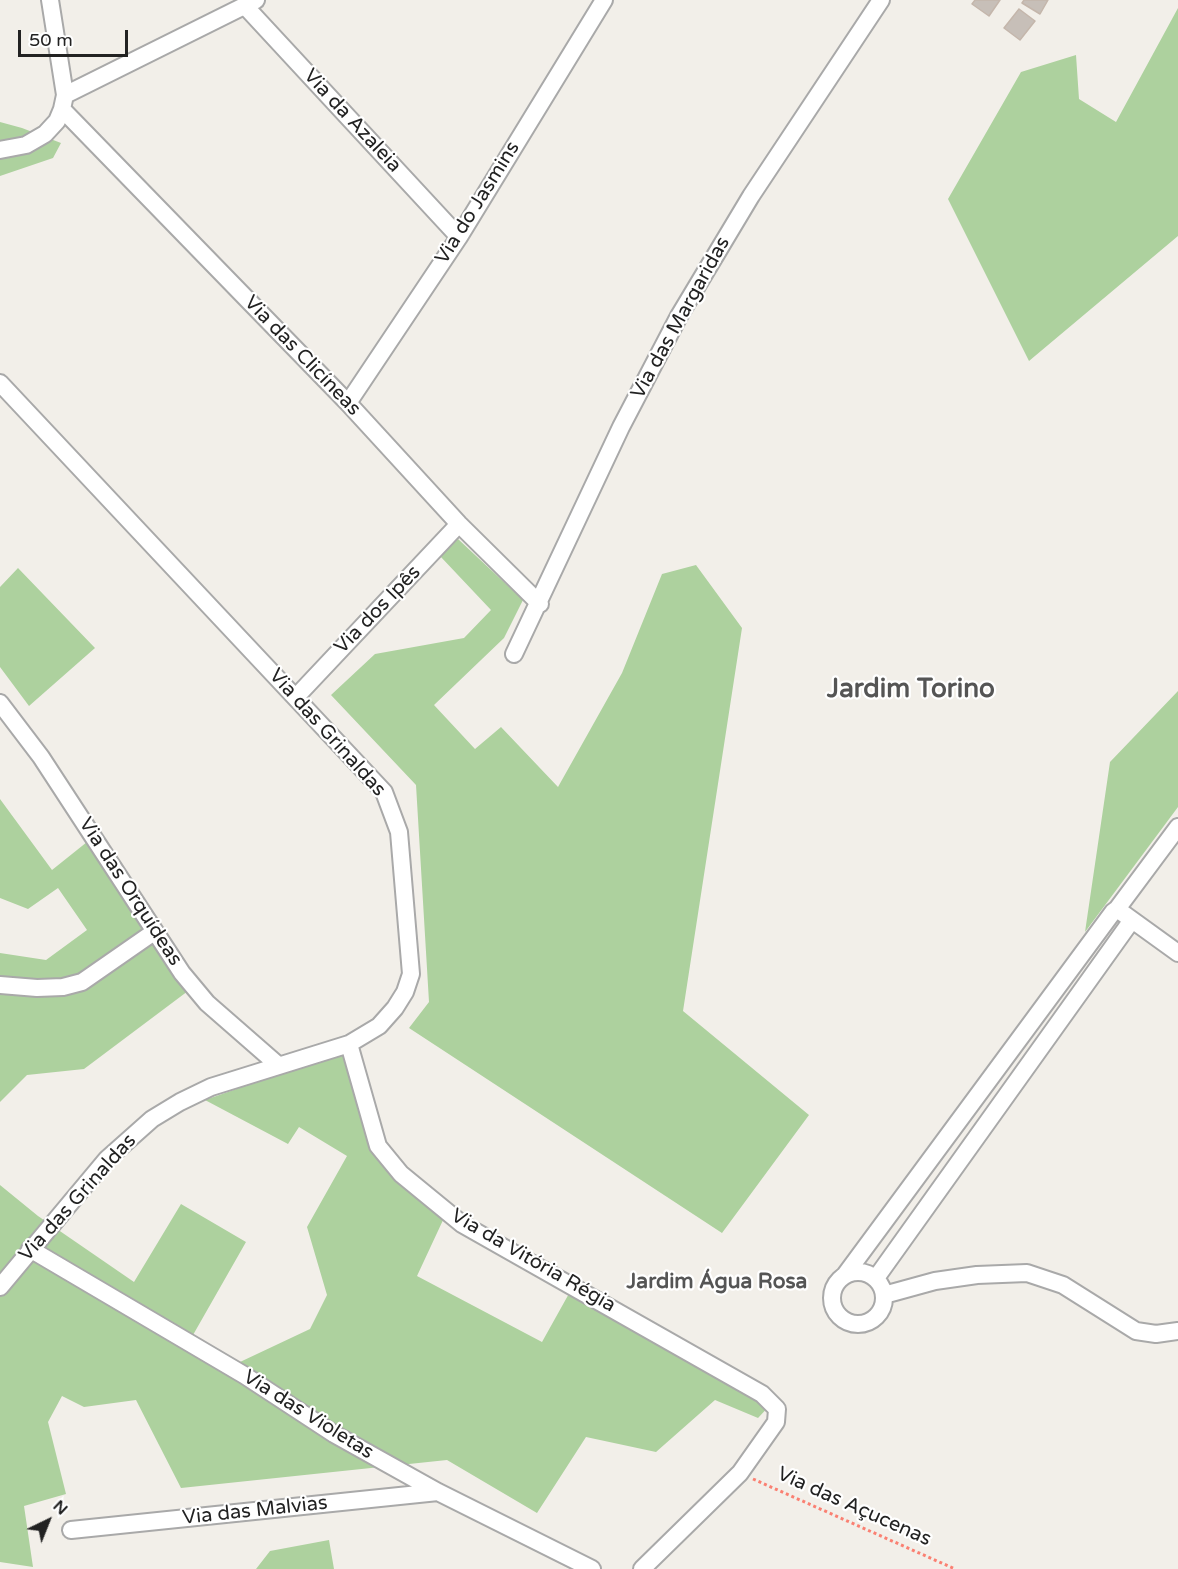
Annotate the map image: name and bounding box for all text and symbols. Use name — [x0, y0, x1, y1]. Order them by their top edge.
scale bar — [21, 18, 130, 56]
text: 50 m — [29, 29, 73, 51]
street label: Via da Azaleia — [298, 64, 406, 178]
street label: Via do Jasmins — [431, 137, 525, 269]
street label: Via das Margaridas — [626, 233, 736, 403]
street label: Via das Clicíneas — [239, 291, 365, 421]
street label: Via dos Ipês — [330, 561, 426, 659]
street label: Via das Grinaldas — [263, 664, 391, 802]
district label: Jardim Torino — [827, 674, 995, 706]
street label: Via das Orquídeas — [73, 813, 187, 971]
street label: Via das Grinaldas — [14, 1129, 142, 1267]
street label: Via da Vitória Régia — [446, 1204, 620, 1318]
district label: Jardim Água Rosa — [627, 1269, 807, 1295]
street label: Via das Violetas — [238, 1365, 378, 1465]
street label: Via das Açucenas — [773, 1462, 935, 1552]
north arrow — [18, 1491, 78, 1551]
street label: Via das Malvias — [181, 1491, 329, 1531]
text: N — [49, 1496, 72, 1520]

